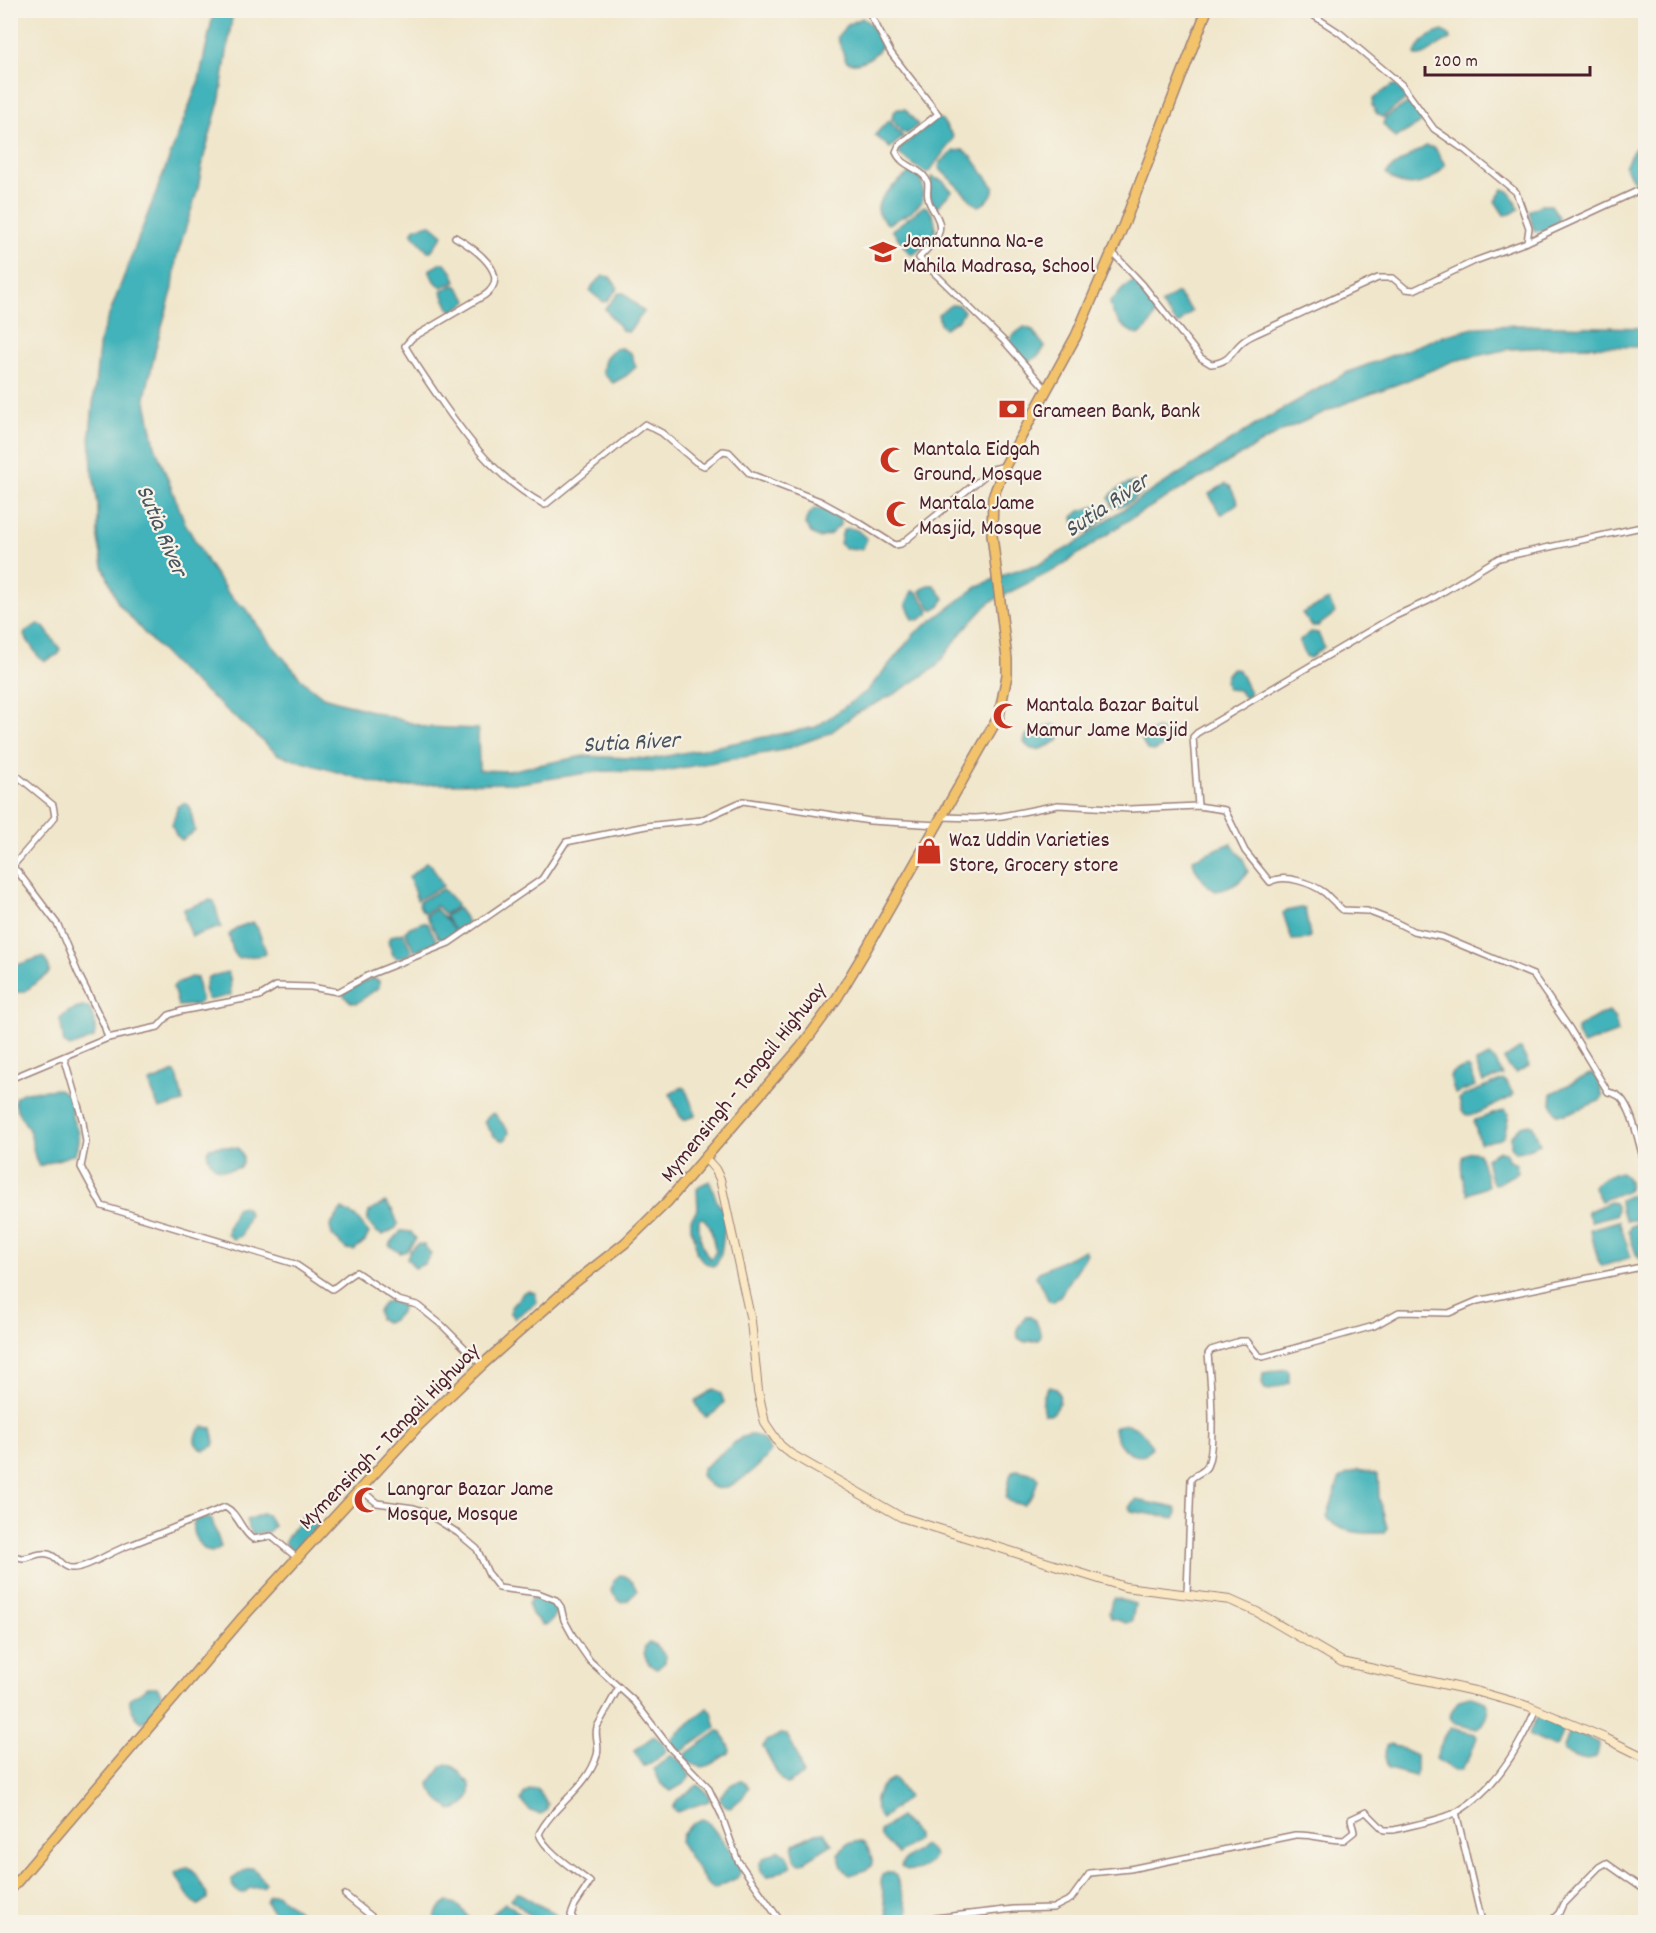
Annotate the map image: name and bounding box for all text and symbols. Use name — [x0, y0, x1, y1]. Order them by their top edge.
scale bar — [1425, 39, 1590, 77]
text: 200 m — [1434, 50, 1478, 75]
place label: Jannatunna Na-e Mahila Madrasa, School — [903, 227, 1095, 283]
school or university icon: Jannatunna Na-e Mahila Madrasa, School — [868, 237, 898, 267]
bank icon: Grameen Bank, Bank — [997, 394, 1027, 424]
place label: Grameen Bank, Bank — [1032, 397, 1200, 428]
place label: Mantala Eidgah Ground, Mosque — [913, 435, 1042, 491]
mosque icon: Mantala Eidgah Ground, Mosque — [878, 445, 908, 475]
water label: Sutia River — [1058, 464, 1160, 548]
water label: Sutia River — [126, 480, 196, 585]
place label: Mantala Jame Masjid, Mosque — [919, 489, 1042, 545]
mosque icon: Mantala Jame Masjid, Mosque — [884, 499, 914, 529]
place label: Mantala Bazar Baitul Mamur Jame Masjid — [1026, 691, 1199, 747]
mosque icon: Mantala Bazar Baitul Mamur Jame Masjid — [991, 701, 1021, 731]
water label: Sutia River — [582, 724, 683, 763]
place label: Waz Uddin Varieties Store, Grocery store — [949, 826, 1118, 882]
shop icon: Waz Uddin Varieties Store, Grocery store — [914, 836, 944, 866]
street label: Mymensingh - Tangail Highway — [654, 976, 836, 1190]
street label: Mymensingh - Tangail Highway — [293, 1336, 489, 1538]
place label: Langrar Bazar Jame Mosque, Mosque — [387, 1475, 554, 1531]
mosque icon: Langrar Bazar Jame Mosque, Mosque — [352, 1485, 382, 1515]

